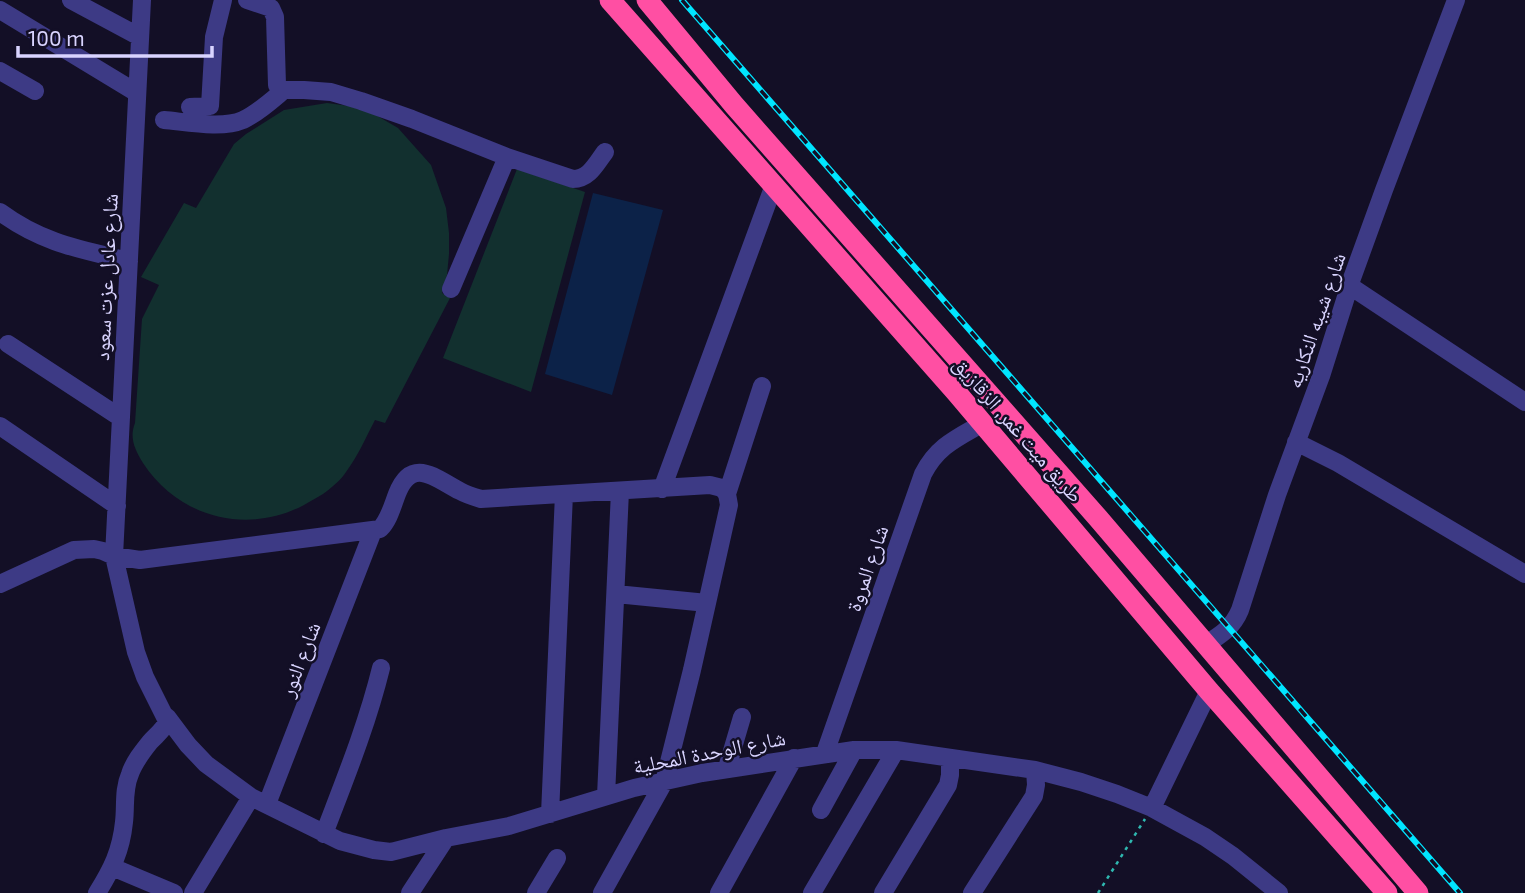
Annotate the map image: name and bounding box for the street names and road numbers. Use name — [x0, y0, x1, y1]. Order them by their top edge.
street label: شارع عادل عزت سعود — [88, 193, 124, 361]
street label: شارع شيبه النكاريه — [1280, 249, 1352, 392]
street label: طريق ميت غمر, الزقازيق — [947, 351, 1089, 508]
street label: شارع المروة — [840, 522, 894, 615]
street label: شارع النور — [273, 618, 327, 702]
street label: شارع الوحدة المحلية — [631, 724, 788, 780]

